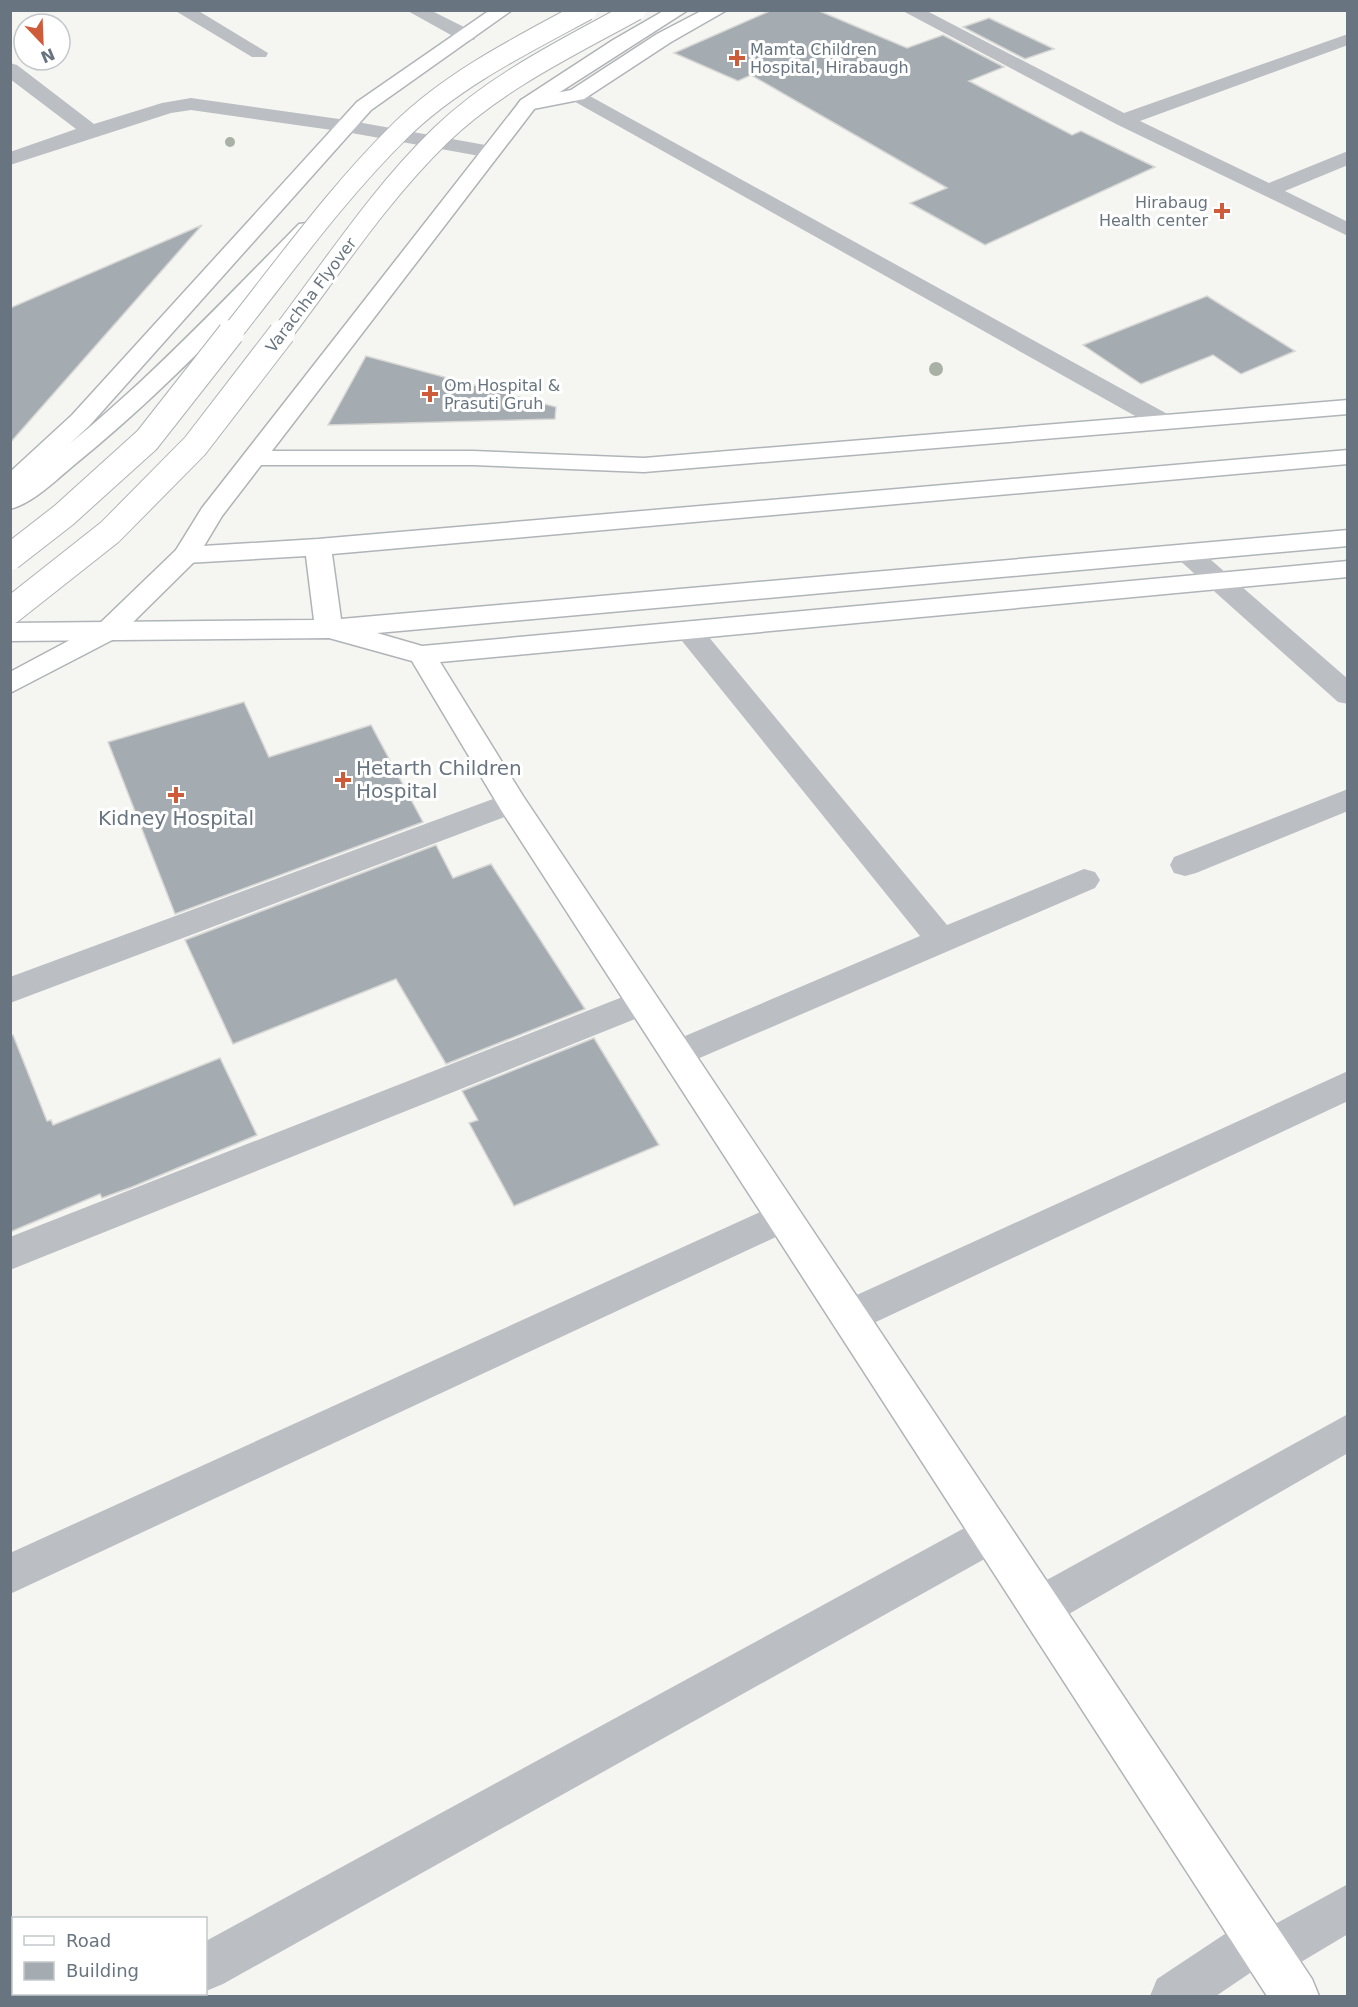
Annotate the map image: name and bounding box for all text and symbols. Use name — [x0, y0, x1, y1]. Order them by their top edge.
north arrow — [12, 12, 72, 72]
place label: Mamta Children Hospital, Hirabaugh — [750, 40, 909, 77]
text: N — [38, 44, 58, 67]
marker: Mamta Children Hospital, Hirabaugh — [728, 49, 746, 67]
place label: Hirabaug Health center — [1099, 193, 1208, 230]
marker: Hirabaug Health center — [1213, 202, 1231, 220]
street label: Varachha Flyover — [262, 234, 361, 356]
place label: Om Hospital & Prasuti Gruh — [444, 376, 560, 413]
marker: Om Hospital & Prasuti Gruh — [421, 385, 439, 403]
place label: Hetarth Children Hospital — [356, 756, 522, 803]
marker: Hetarth Children Hospital — [334, 771, 352, 789]
marker: Kidney Hospital — [167, 786, 185, 804]
place label: Kidney Hospital — [98, 806, 254, 830]
legend — [12, 1917, 207, 1995]
text: Road — [66, 1930, 111, 1951]
text: Building — [66, 1960, 139, 1981]

